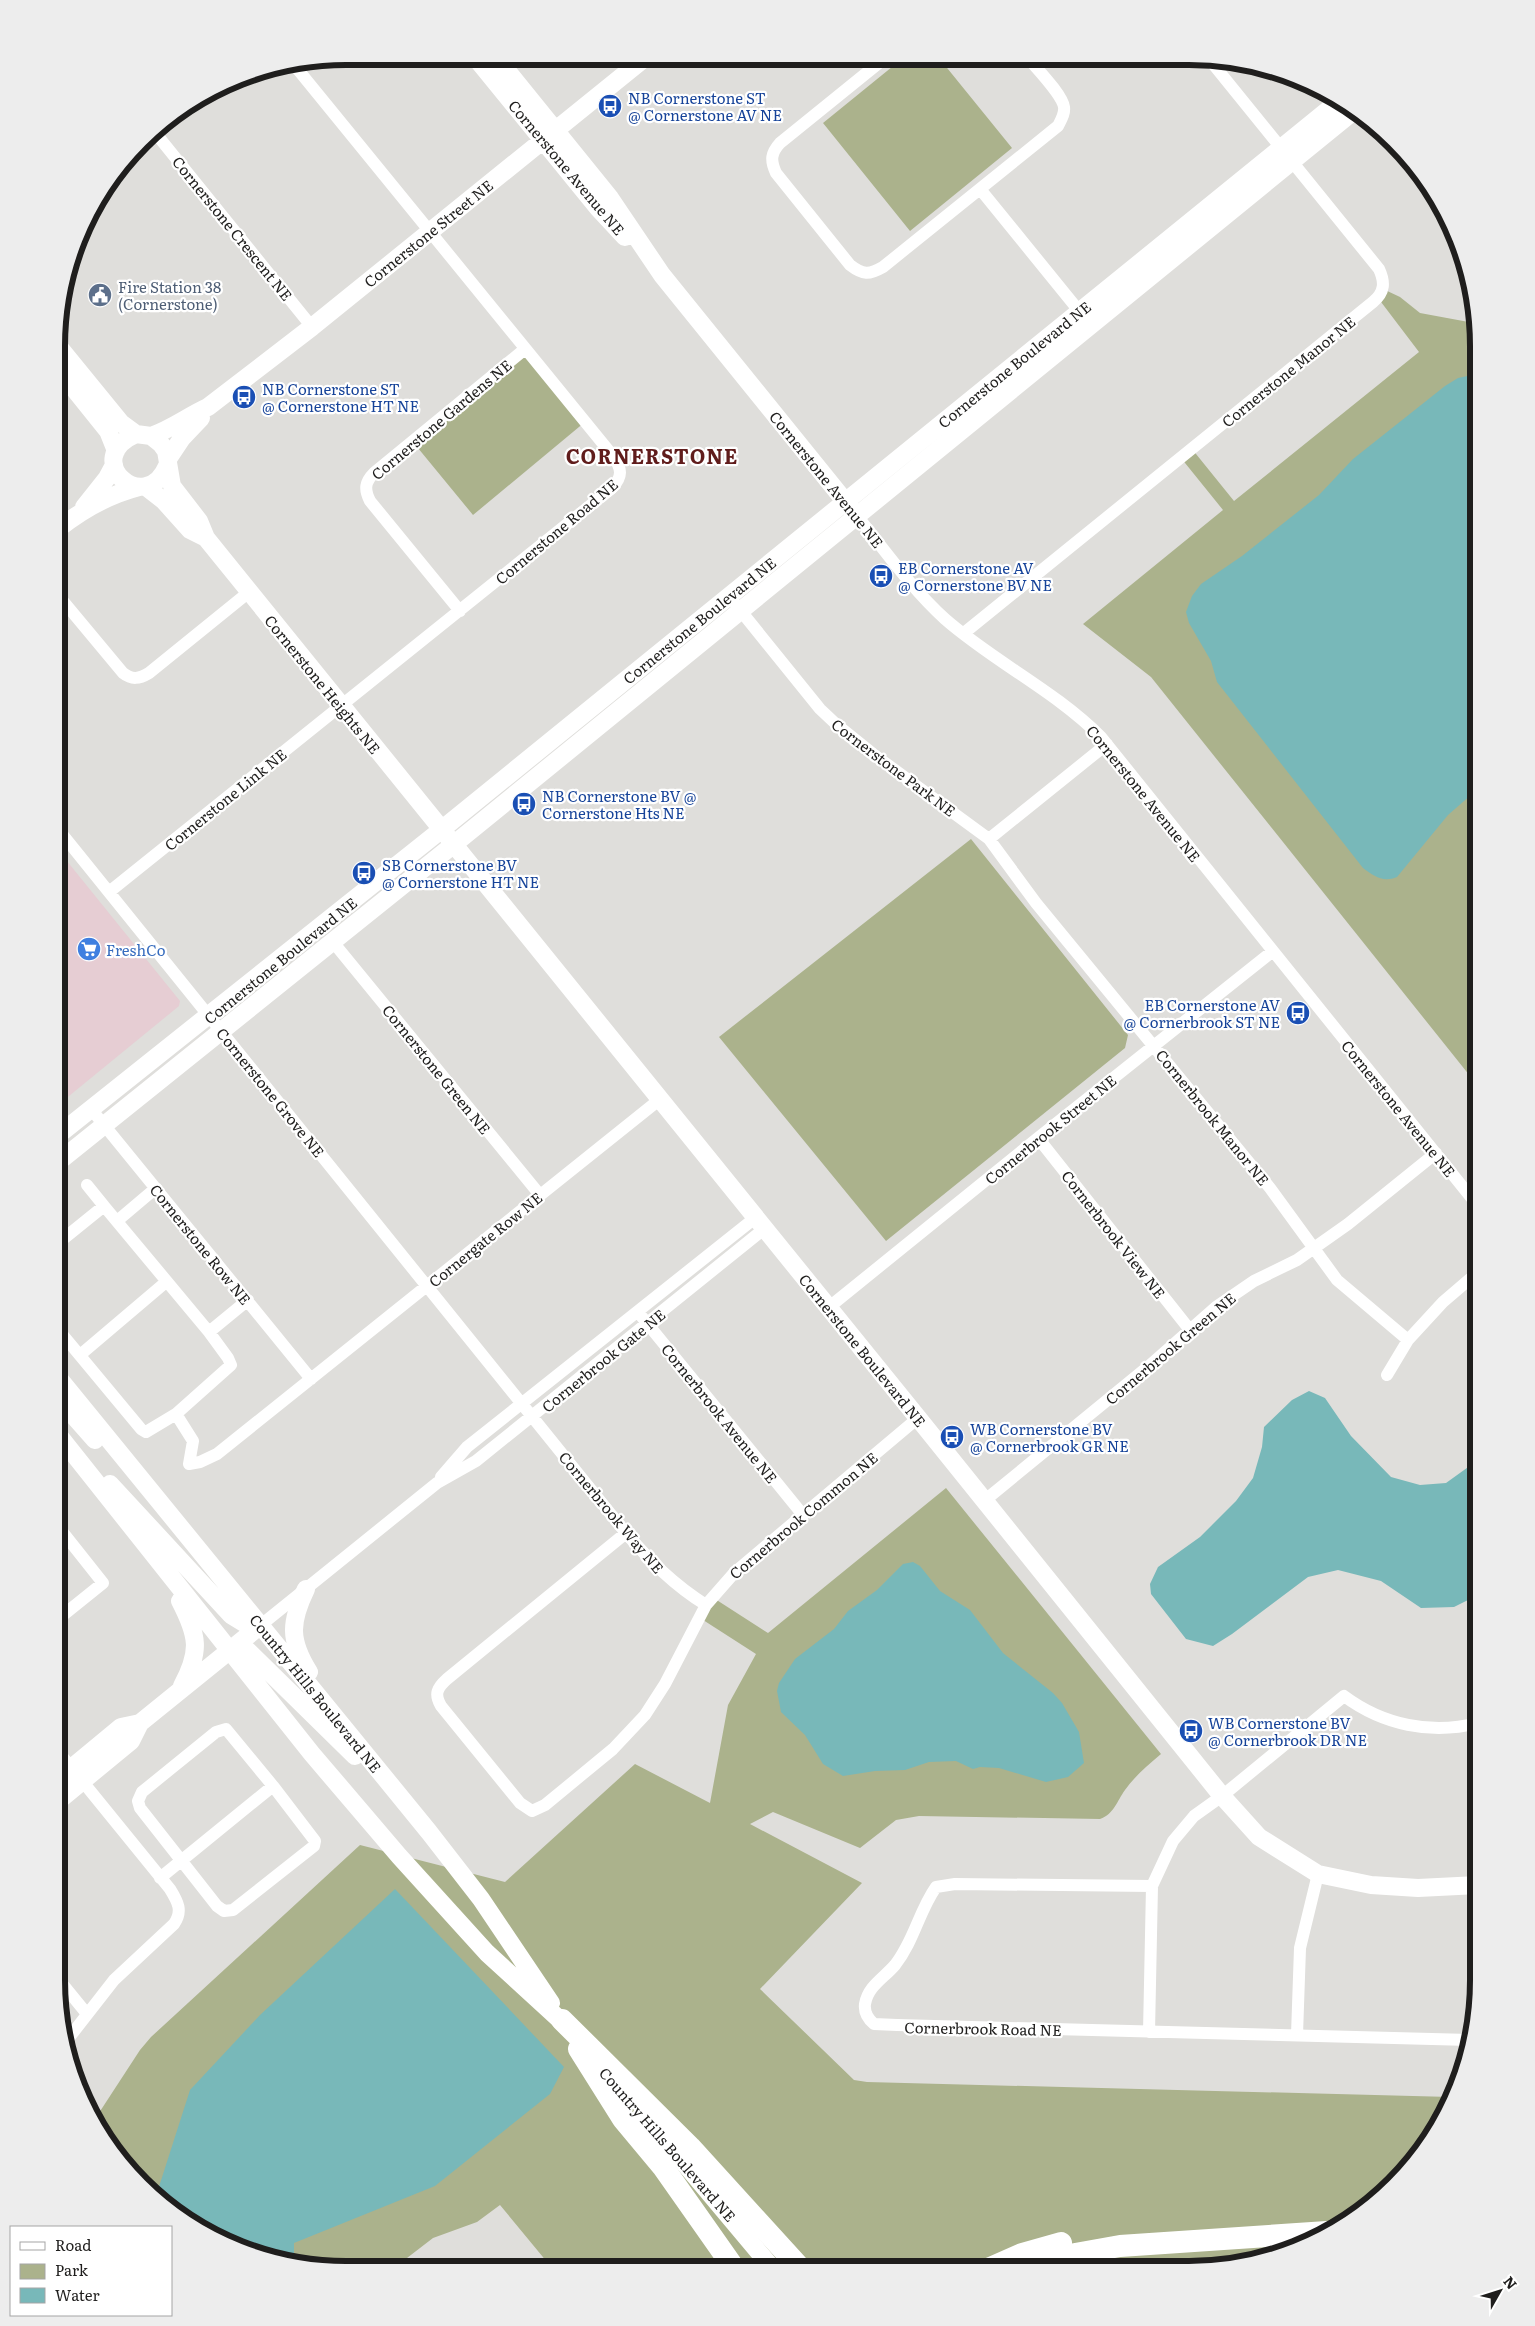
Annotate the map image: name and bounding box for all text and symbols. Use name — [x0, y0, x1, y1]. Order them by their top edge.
place label: NB Cornerstone ST @ Cornerstone AV NE — [628, 86, 782, 126]
bus stop icon: NB Cornerstone ST @ Cornerstone AV NE — [597, 93, 623, 119]
street label: Cornerstone Avenue NE — [503, 94, 631, 240]
street label: Cornerstone Crescent NE — [167, 151, 299, 305]
street label: Cornerstone Street NE — [358, 174, 498, 292]
place label: Fire Station 38 (Cornerstone) — [118, 275, 221, 315]
public building icon: Fire Station 38 (Cornerstone) — [87, 282, 113, 308]
street label: Cornerstone Boulevard NE — [933, 295, 1095, 433]
street label: Cornerstone Manor NE — [1216, 310, 1360, 432]
street label: Cornerstone Gardens NE — [366, 353, 516, 485]
place label: NB Cornerstone ST @ Cornerstone HT NE — [262, 377, 419, 417]
bus stop icon: NB Cornerstone ST @ Cornerstone HT NE — [231, 384, 257, 410]
street label: Cornerstone Avenue NE — [764, 406, 890, 552]
district label: CORNERSTONE — [566, 440, 738, 470]
street label: Cornerstone Road NE — [490, 473, 622, 589]
street label: Cornerstone Boulevard NE — [618, 551, 780, 689]
place label: EB Cornerstone AV @ Cornerstone BV NE — [898, 556, 1052, 596]
bus stop icon: EB Cornerstone AV @ Cornerstone BV NE — [868, 563, 894, 589]
street label: Cornerstone Heights NE — [260, 609, 386, 759]
street label: Cornerstone Park NE — [827, 712, 961, 822]
street label: Cornerstone Avenue NE — [1081, 720, 1207, 866]
street label: Cornerstone Link NE — [159, 742, 291, 856]
place label: NB Cornerstone BV @ Cornerstone Hts NE — [542, 784, 696, 824]
bus stop icon: NB Cornerstone BV @ Cornerstone Hts NE — [511, 791, 537, 817]
place label: SB Cornerstone BV @ Cornerstone HT NE — [382, 853, 539, 893]
bus stop icon: SB Cornerstone BV @ Cornerstone HT NE — [351, 860, 377, 886]
street label: Cornerstone Boulevard NE — [199, 891, 361, 1029]
supermarket icon: FreshCo — [76, 936, 102, 962]
place label: FreshCo — [106, 938, 166, 961]
place label: EB Cornerstone AV @ Cornerbrook ST NE — [1124, 993, 1280, 1033]
street label: Cornerstone Green NE — [377, 999, 497, 1139]
bus stop icon: EB Cornerstone AV @ Cornerbrook ST NE — [1285, 1000, 1311, 1026]
street label: Cornerstone Grove NE — [211, 1022, 331, 1162]
street label: Cornerstone Avenue NE — [1336, 1035, 1462, 1181]
street label: Cornerbrook Manor NE — [1151, 1044, 1275, 1190]
street label: Cornerbrook Street NE — [979, 1068, 1121, 1190]
street label: Cornerbrook View NE — [1056, 1165, 1172, 1303]
street label: Cornerstone Row NE — [145, 1179, 257, 1309]
street label: Cornergate Row NE — [423, 1186, 547, 1292]
street label: Cornerstone Boulevard NE — [794, 1269, 932, 1431]
street label: Cornerbrook Green NE — [1100, 1286, 1240, 1410]
street label: Cornerbrook Gate NE — [536, 1303, 670, 1417]
street label: Cornerbrook Avenue NE — [656, 1338, 784, 1488]
place label: WB Cornerstone BV @ Cornerbrook GR NE — [970, 1417, 1129, 1457]
bus stop icon: WB Cornerstone BV @ Cornerbrook GR NE — [939, 1424, 965, 1450]
street label: Cornerbrook Way NE — [554, 1446, 670, 1578]
street label: Cornerbrook Common NE — [724, 1446, 882, 1584]
street label: Country Hills Boulevard NE — [245, 1609, 387, 1777]
place label: WB Cornerstone BV @ Cornerbrook DR NE — [1208, 1711, 1367, 1751]
bus stop icon: WB Cornerstone BV @ Cornerbrook DR NE — [1178, 1718, 1204, 1744]
street label: Cornerbrook Road NE — [904, 2015, 1062, 2041]
street label: Country Hills Boulevard NE — [594, 2062, 742, 2226]
legend — [10, 2226, 172, 2316]
text: Road — [55, 2233, 91, 2256]
text: Park — [55, 2258, 89, 2281]
north arrow — [1475, 2266, 1525, 2316]
text: N — [1499, 2271, 1523, 2293]
text: Water — [55, 2283, 100, 2306]

